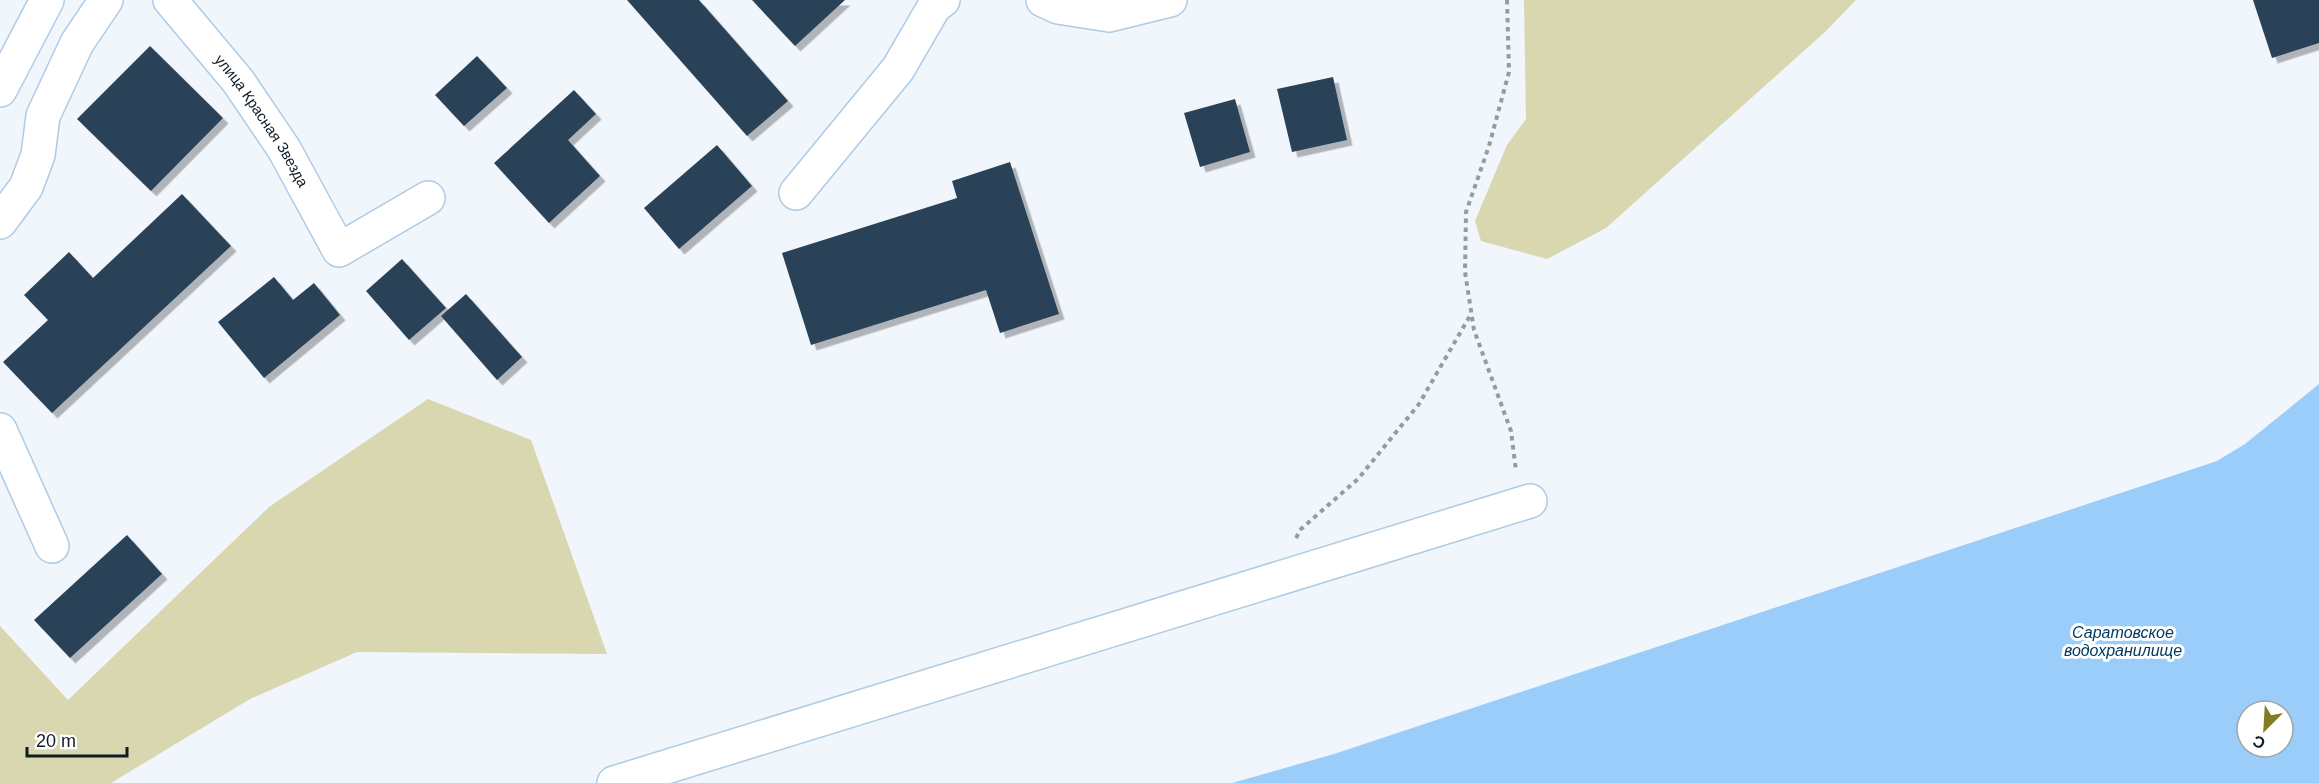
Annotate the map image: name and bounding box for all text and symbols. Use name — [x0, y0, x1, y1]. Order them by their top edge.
street label: улица Красная Звезда — [211, 51, 312, 190]
water label: Саратовское водохранилище — [2064, 624, 2182, 659]
north arrow — [2235, 699, 2295, 759]
scale bar — [27, 720, 128, 758]
text: 20 m — [36, 731, 76, 751]
text: С — [2250, 732, 2268, 752]

